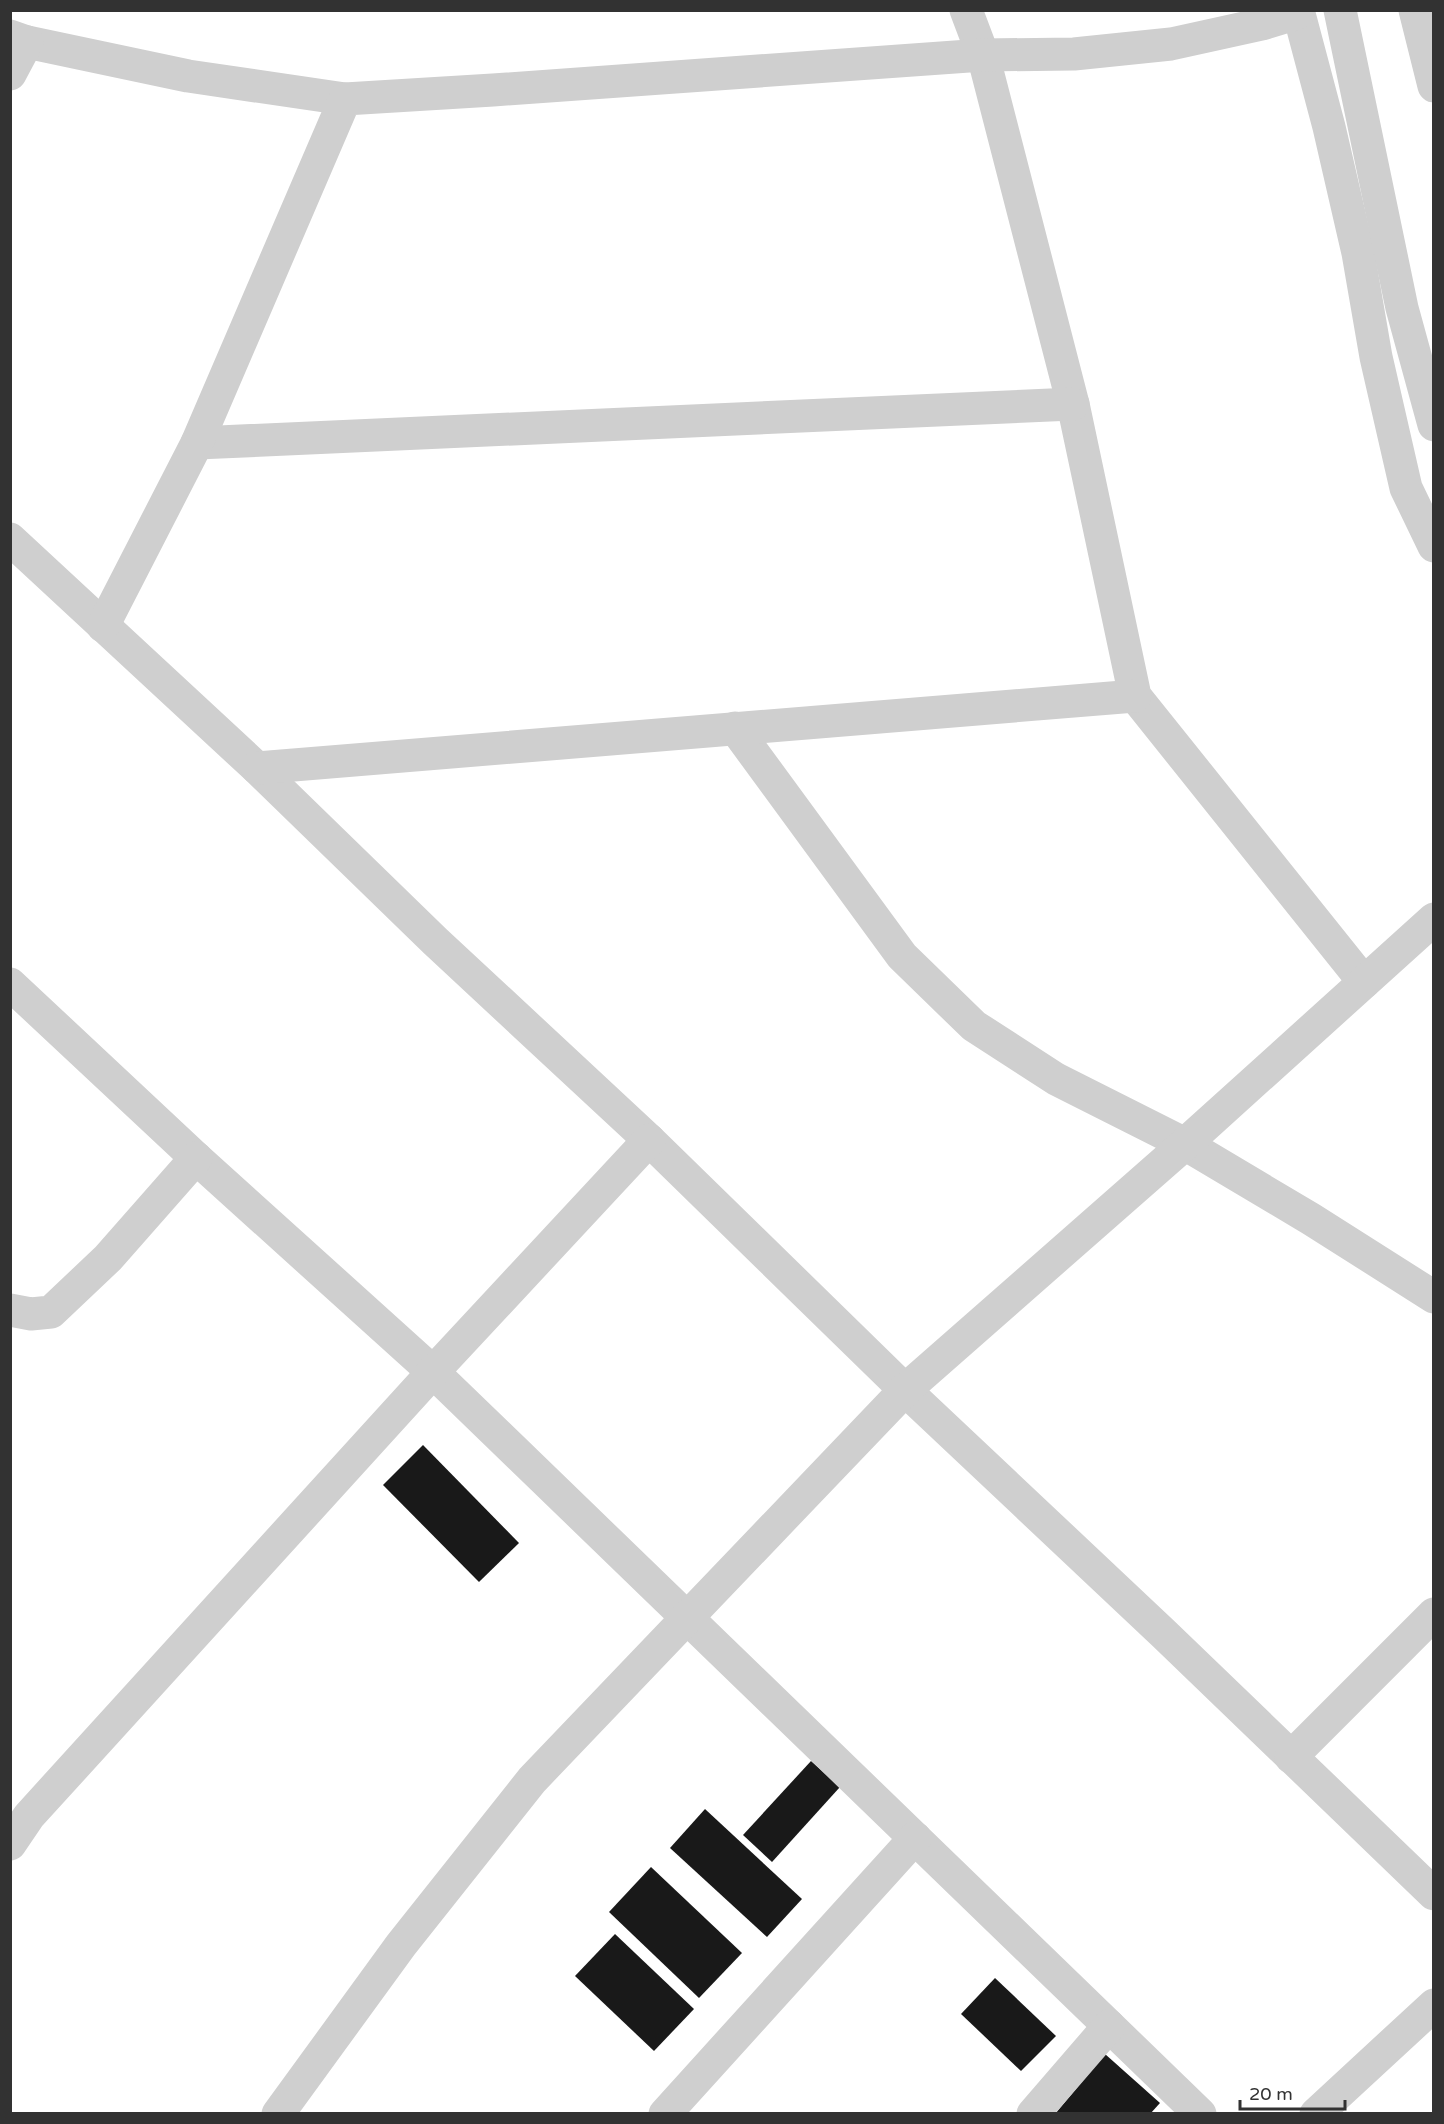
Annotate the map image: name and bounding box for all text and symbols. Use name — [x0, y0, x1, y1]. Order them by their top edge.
scale bar — [1240, 2073, 1345, 2111]
text: 20 m — [1249, 2083, 1293, 2105]

